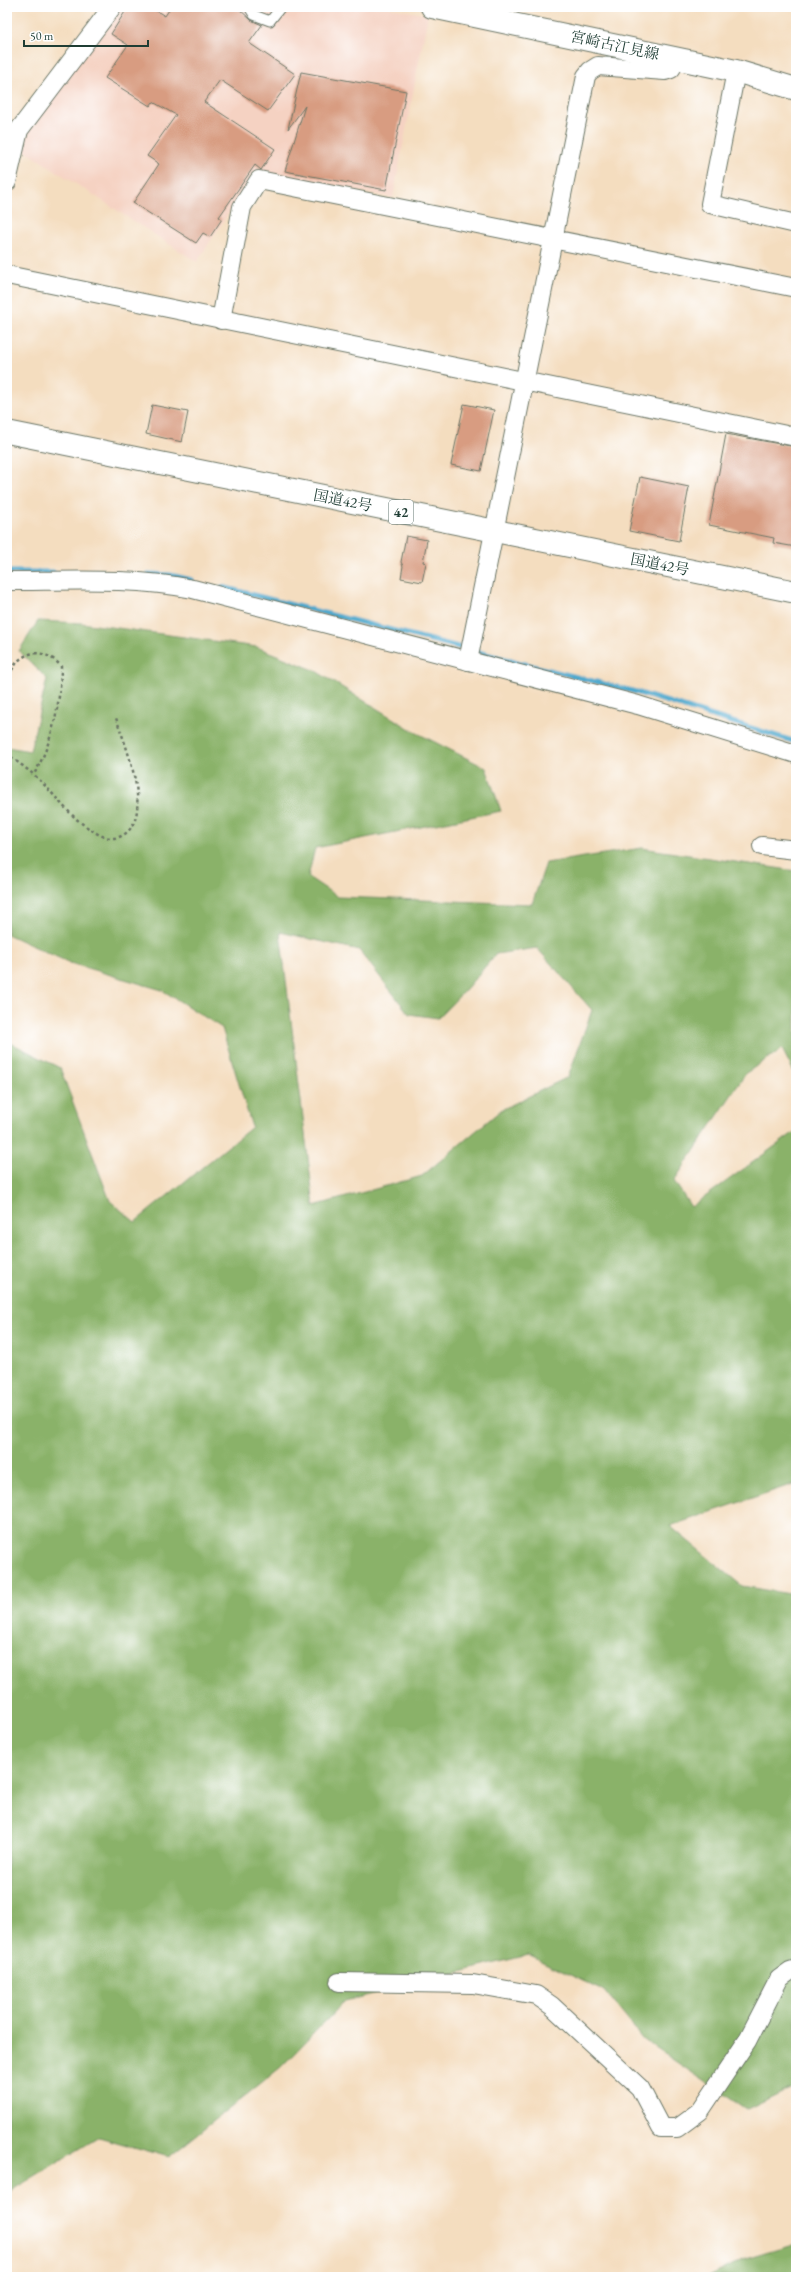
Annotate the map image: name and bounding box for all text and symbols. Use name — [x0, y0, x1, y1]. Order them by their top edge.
scale bar — [24, 22, 148, 48]
street label: 宮崎古江見線 — [569, 26, 661, 64]
text: 50 m — [30, 28, 54, 44]
street label: 国道42号 — [312, 485, 374, 515]
road number: 42 — [389, 500, 413, 524]
street label: 国道42号 — [629, 549, 691, 579]

